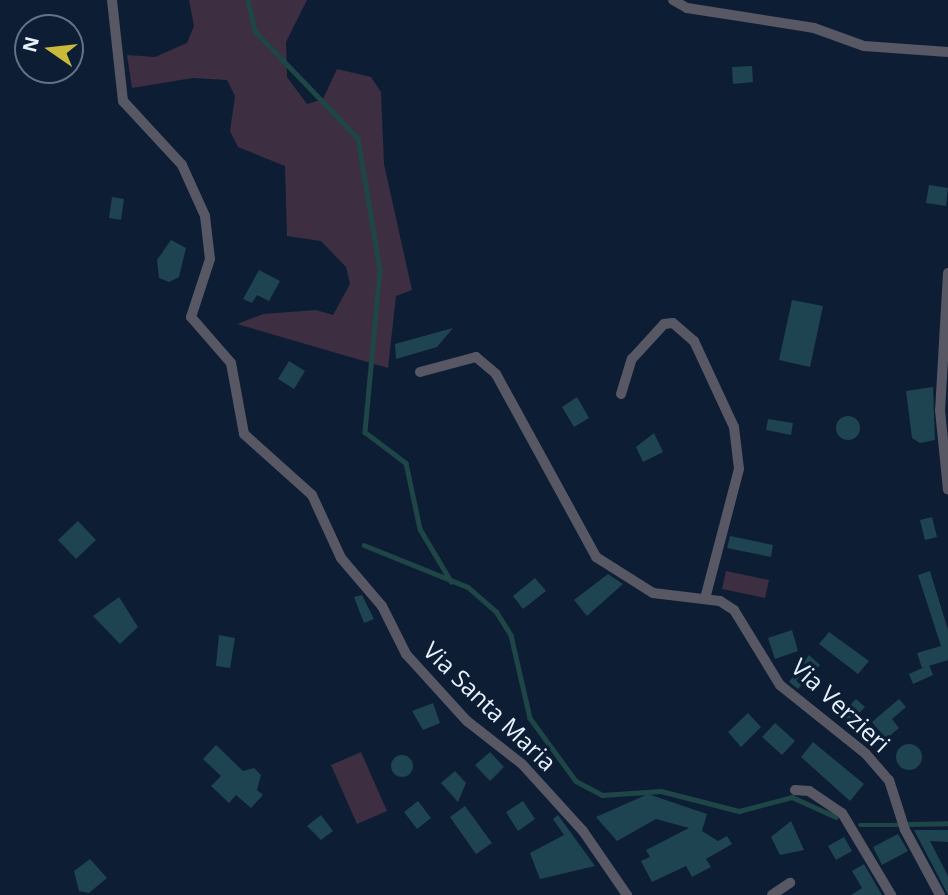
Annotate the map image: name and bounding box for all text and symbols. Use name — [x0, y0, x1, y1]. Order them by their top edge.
north arrow — [14, 14, 84, 84]
text: N — [16, 34, 45, 55]
street label: Via Santa Maria — [418, 635, 562, 777]
street label: Via Verzieri — [786, 652, 896, 758]

